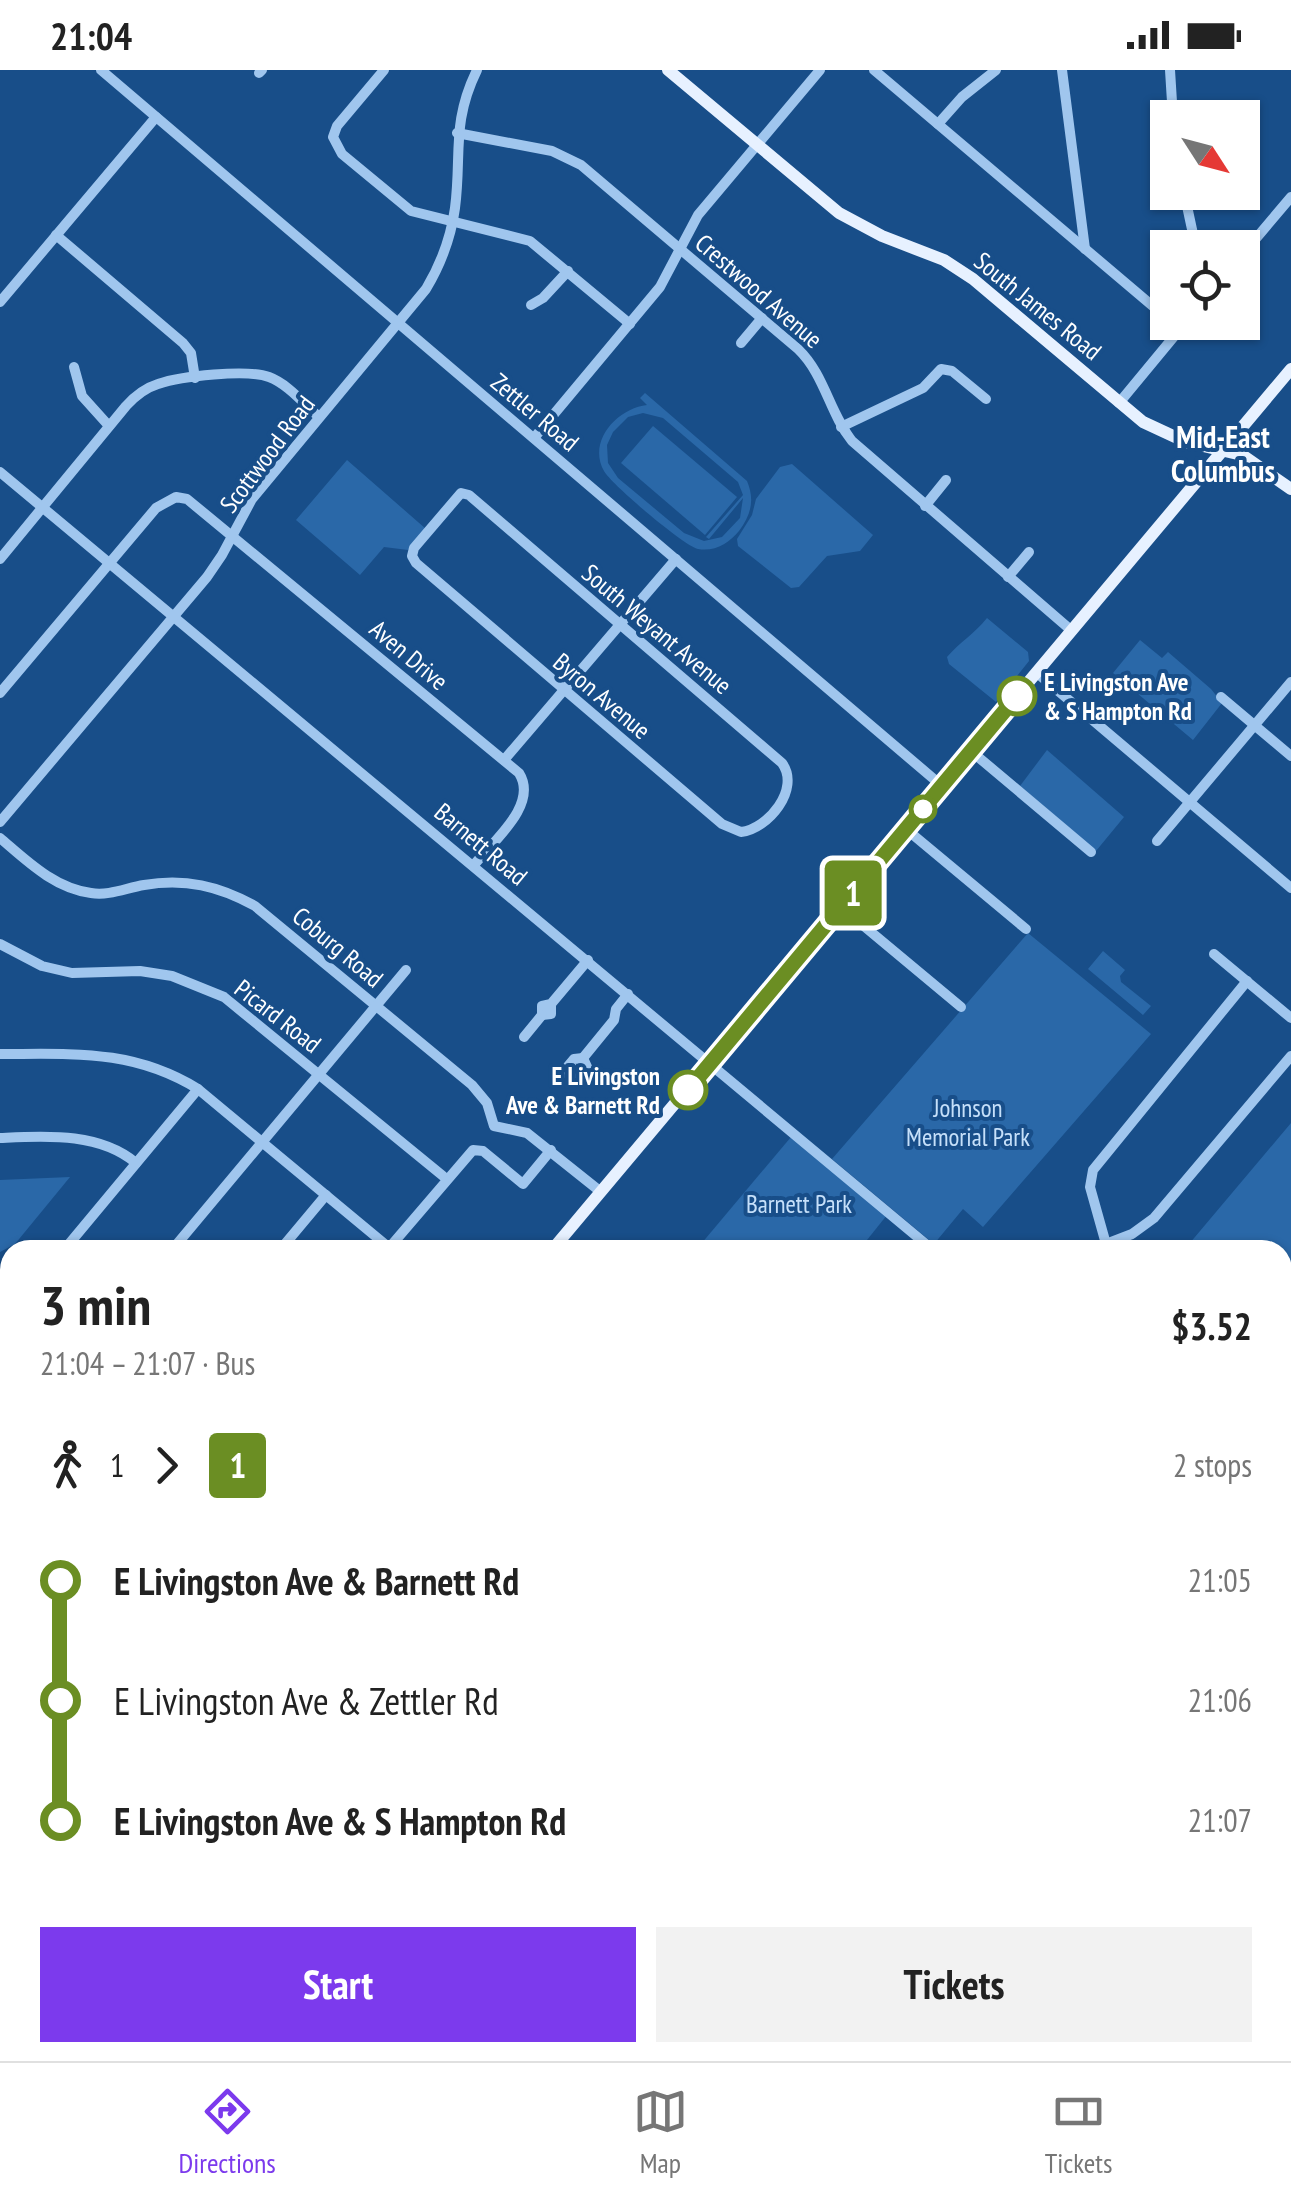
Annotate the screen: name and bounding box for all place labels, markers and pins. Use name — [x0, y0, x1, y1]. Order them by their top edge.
place label: E Livingston Ave & S Hampton Rd — [1044, 666, 1192, 727]
marker: E Livingston Ave & S Hampton Rd — [998, 677, 1036, 715]
unlabelled marker — [910, 796, 936, 822]
place label: E Livingston Ave & Barnett Rd — [505, 1060, 660, 1121]
marker: E Livingston Ave & Barnett Rd — [669, 1071, 707, 1109]

